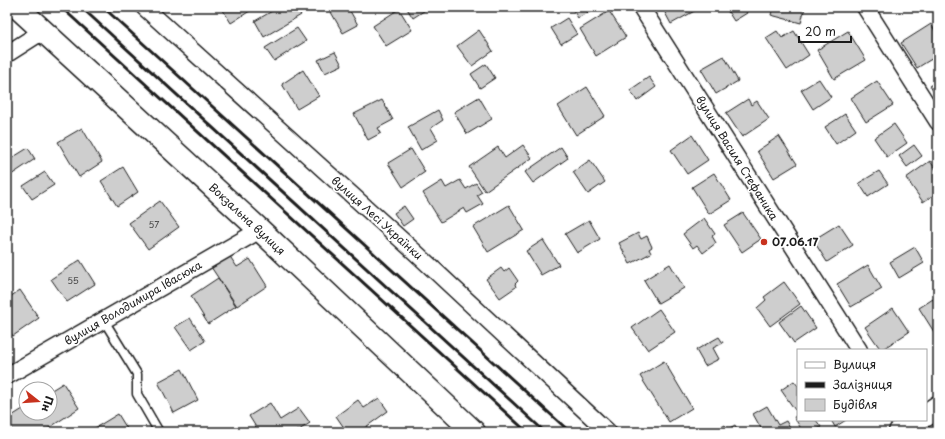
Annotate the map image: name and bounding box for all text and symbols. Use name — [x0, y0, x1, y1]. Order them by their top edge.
scale bar — [799, 18, 851, 44]
text: 20 m — [805, 22, 836, 40]
street label: вулиця Василя Стефаника — [692, 92, 783, 223]
street label: вулиця Лесі Українки — [328, 172, 427, 263]
street label: Вокзальна вулиця — [205, 179, 289, 259]
house number: 57 — [149, 217, 159, 231]
place label: 07.06.17 — [772, 233, 818, 250]
marker: 07.06.17 — [759, 237, 769, 247]
street label: вулиця Володимира Івасюка — [61, 256, 205, 349]
house number: 55 — [67, 273, 79, 287]
legend — [797, 349, 927, 421]
text: Вулиця — [833, 355, 876, 373]
text: Залізниця — [832, 375, 892, 393]
north arrow — [18, 381, 58, 421]
text: Пн — [38, 394, 59, 414]
text: Будівля — [833, 395, 878, 413]

